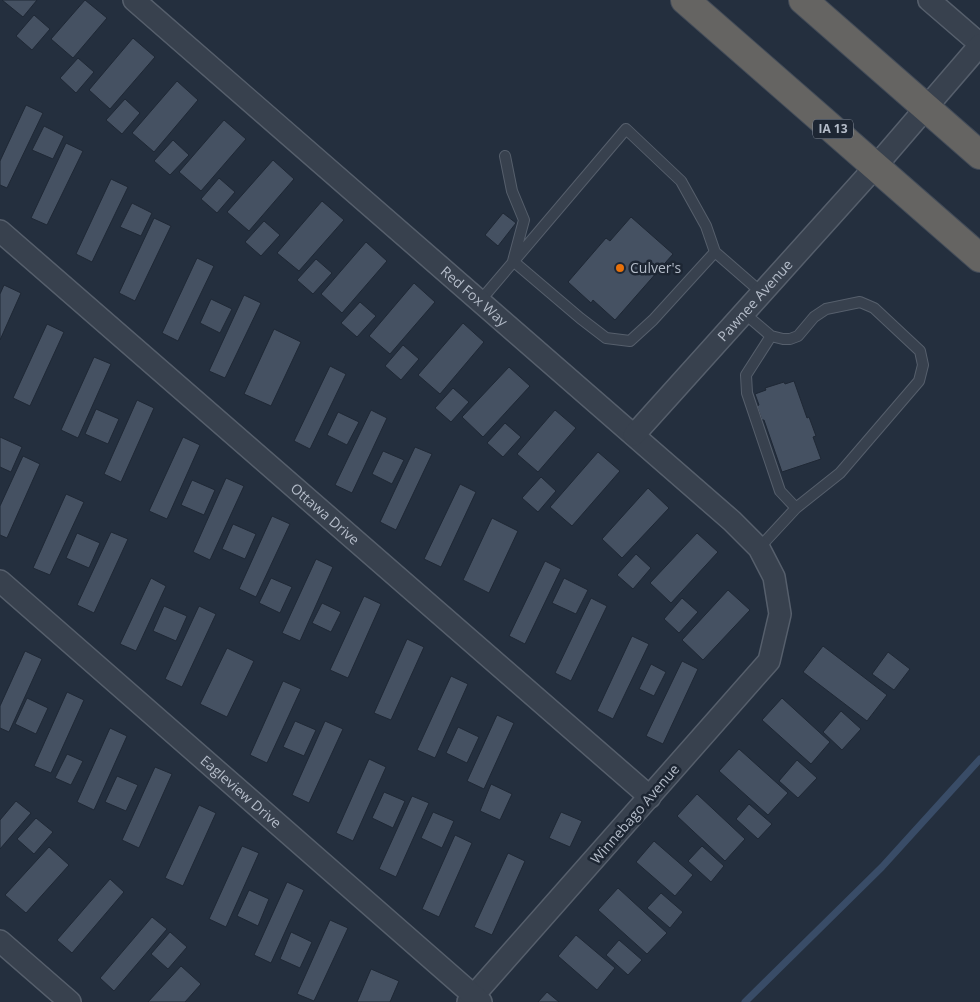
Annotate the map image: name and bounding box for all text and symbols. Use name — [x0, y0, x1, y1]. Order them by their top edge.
road number: IA 13 — [813, 120, 853, 138]
street label: Pawnee Avenue — [713, 255, 797, 345]
place label: Culver's — [630, 258, 682, 277]
street label: Red Fox Way — [437, 261, 513, 331]
marker: Culver's — [614, 262, 626, 274]
street label: Ottawa Drive — [287, 478, 364, 549]
street label: Eagleview Drive — [197, 751, 286, 832]
street label: Winnebago Avenue — [586, 760, 683, 868]

